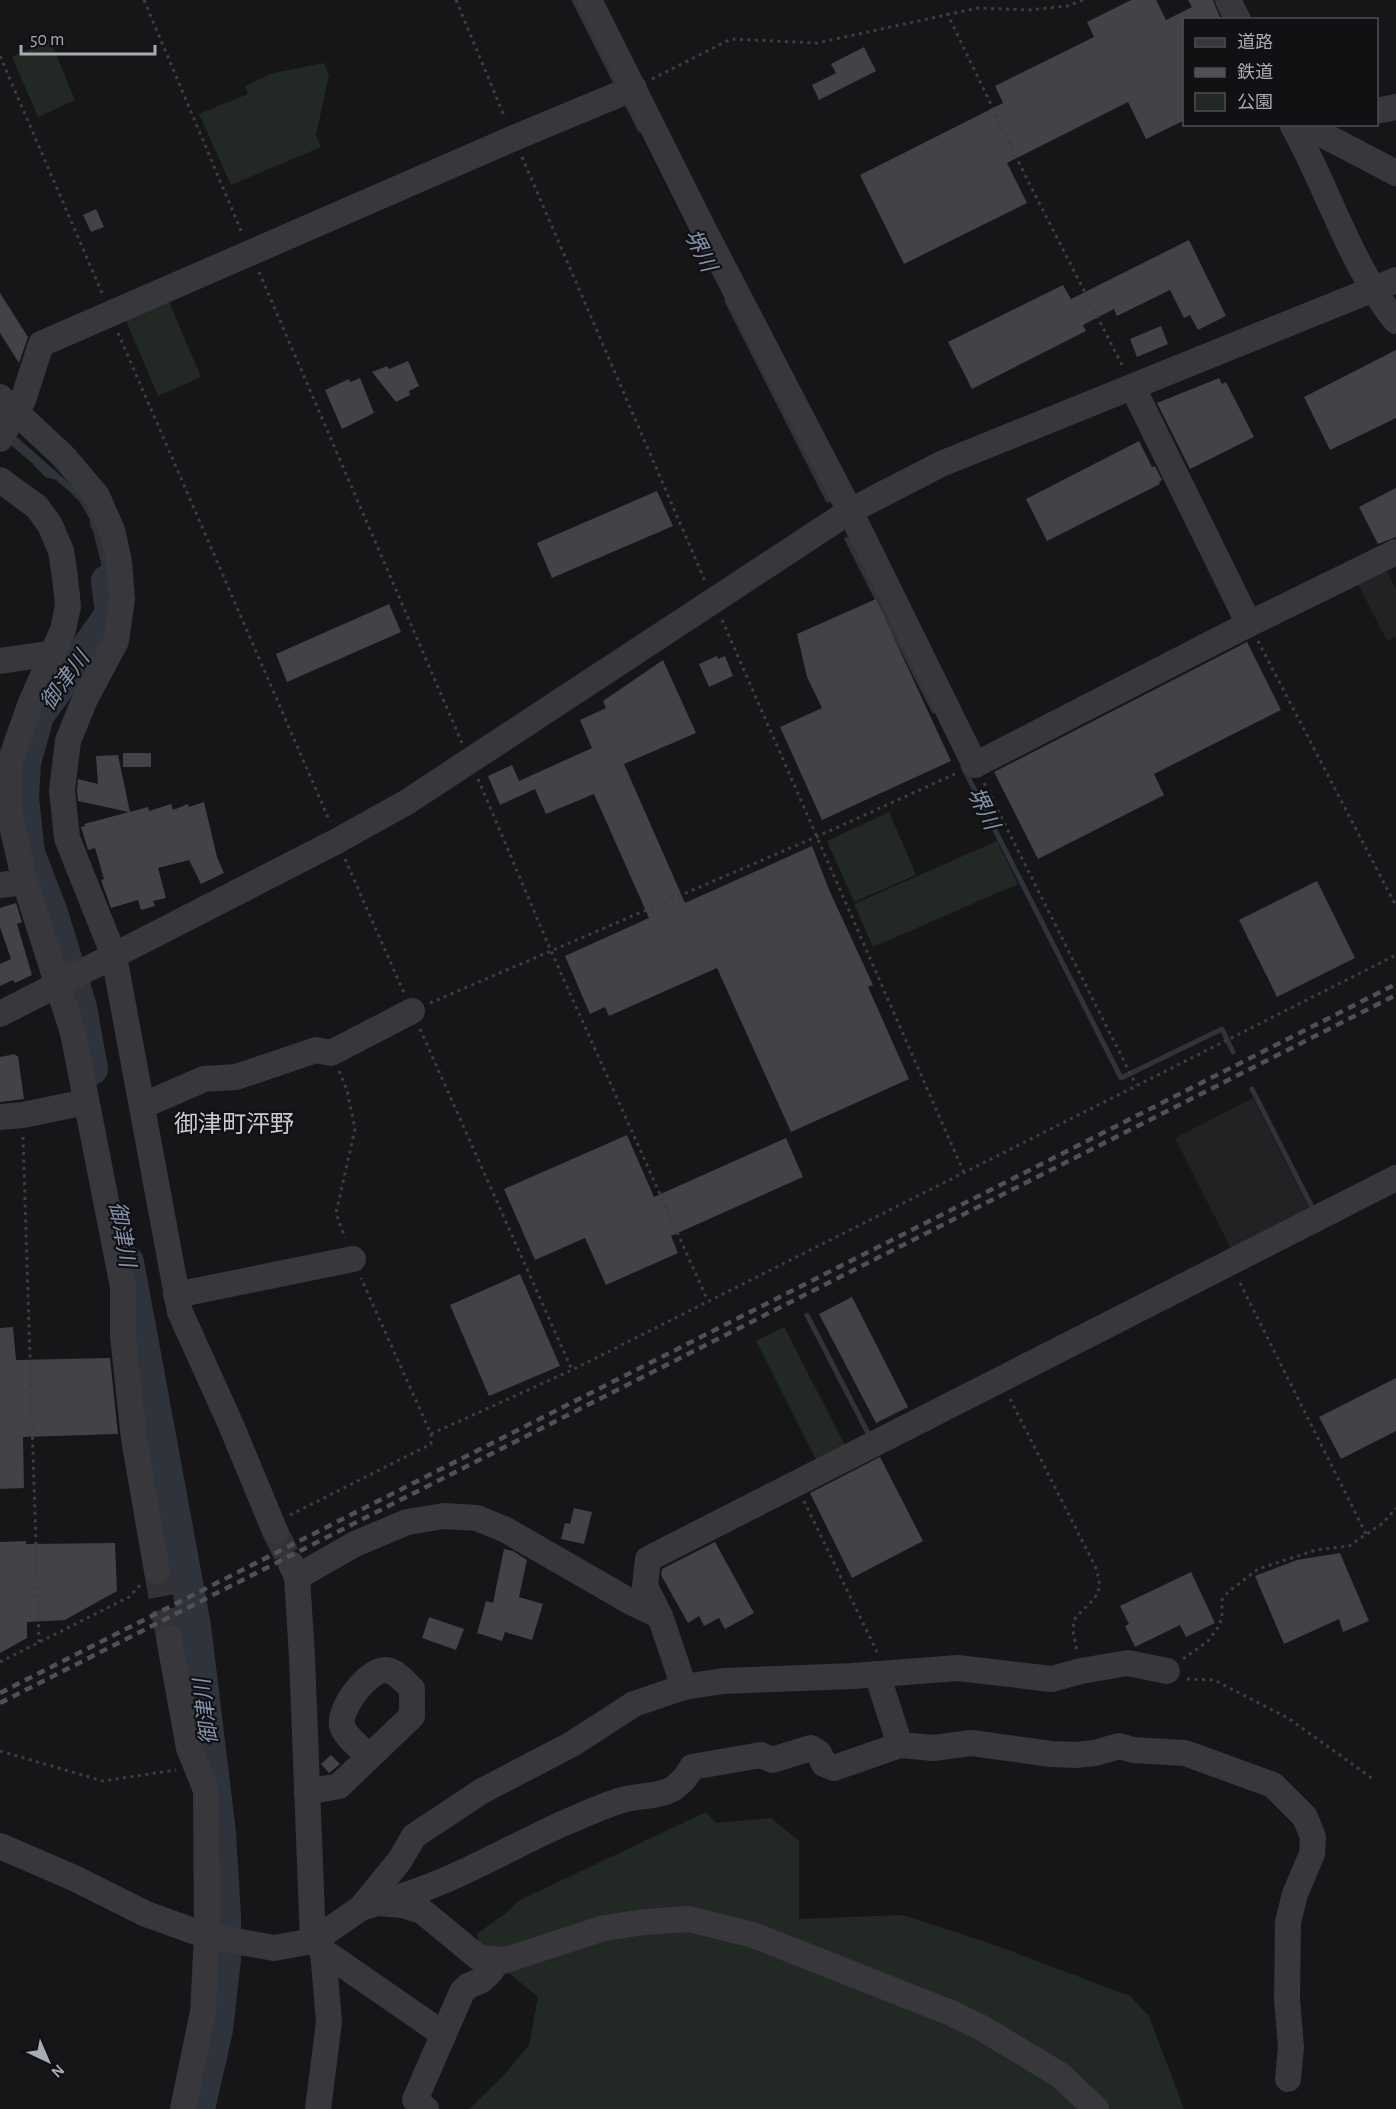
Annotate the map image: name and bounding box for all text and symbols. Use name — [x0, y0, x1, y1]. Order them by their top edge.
scale bar — [21, 18, 154, 56]
legend — [1183, 18, 1378, 126]
text: 50 m — [30, 31, 64, 49]
text: 道路 — [1237, 32, 1273, 52]
text: 鉄道 — [1237, 62, 1273, 82]
text: 公園 — [1237, 93, 1273, 112]
water label: 堺川 — [680, 225, 722, 277]
water label: 御津川 — [36, 645, 94, 714]
water label: 堺川 — [963, 783, 1005, 835]
district label: 御津町泙野 — [174, 1111, 294, 1137]
water label: 御津川 — [105, 1200, 140, 1271]
water label: 御津川 — [190, 1676, 221, 1746]
north arrow — [18, 2031, 78, 2091]
text: N — [48, 2061, 67, 2081]

